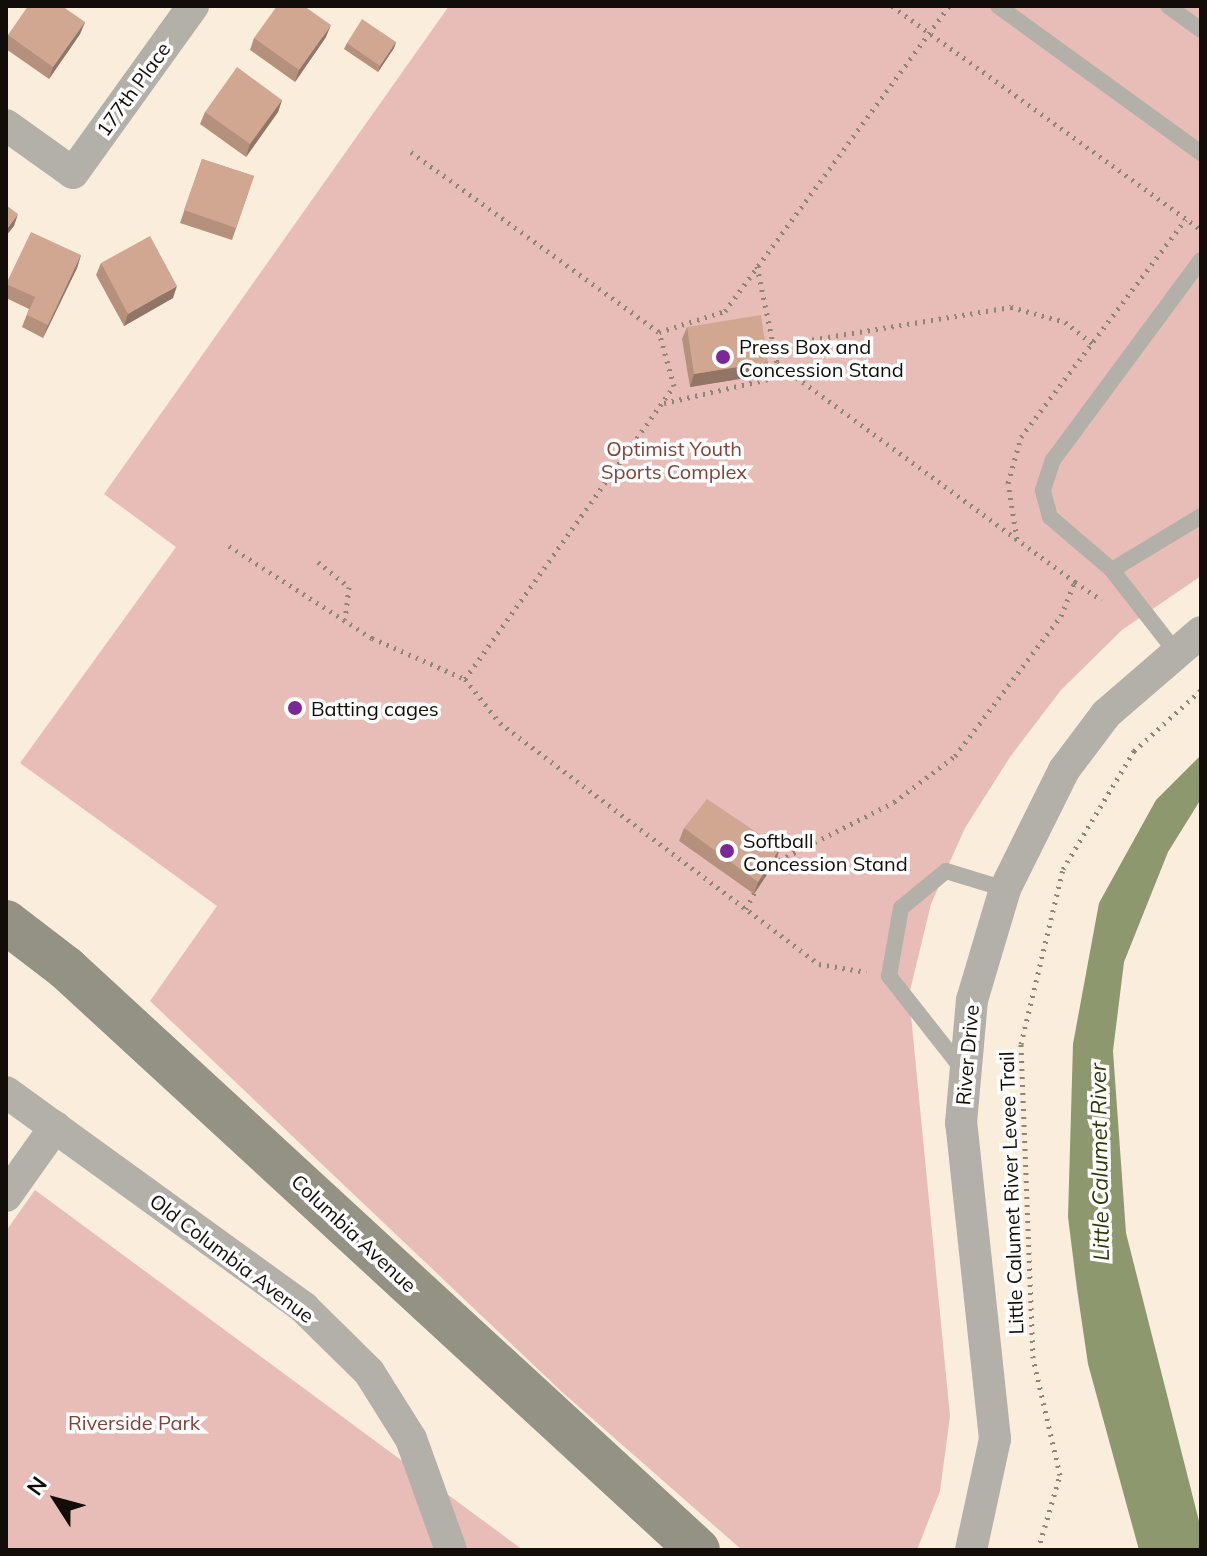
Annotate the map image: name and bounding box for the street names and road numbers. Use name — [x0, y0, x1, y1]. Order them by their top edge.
street label: 177th Place — [91, 37, 175, 141]
street label: River Drive — [951, 1004, 983, 1106]
street label: Little Calumet River Levee Trail — [994, 1051, 1028, 1335]
street label: Columbia Avenue — [287, 1169, 421, 1297]
street label: Old Columbia Avenue — [145, 1188, 319, 1328]

